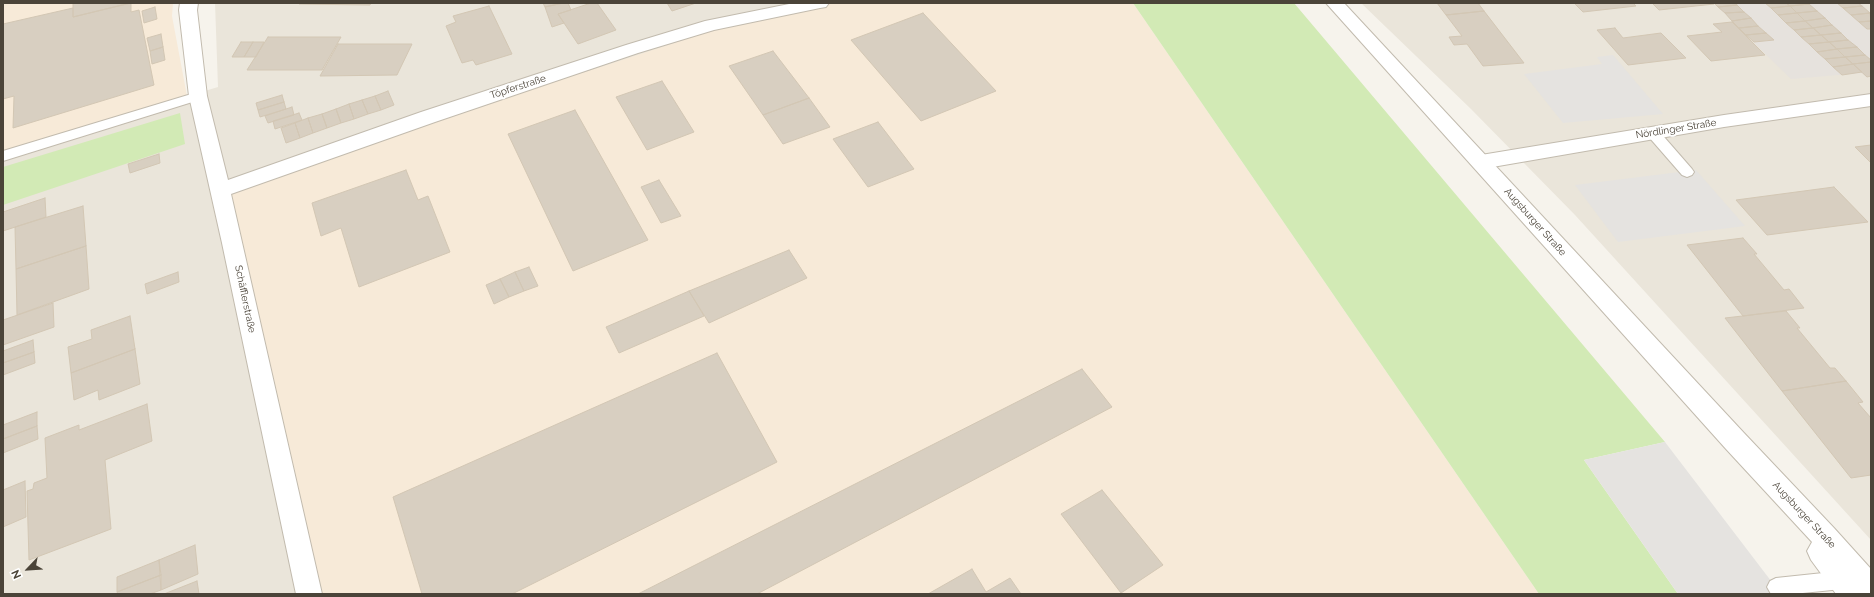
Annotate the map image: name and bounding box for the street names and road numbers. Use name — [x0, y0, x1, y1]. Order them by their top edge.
street label: Töpferstraße — [489, 72, 547, 102]
street label: Nördlinger Straße — [1635, 117, 1717, 141]
street label: Augsburger Straße — [1501, 186, 1569, 258]
street label: Schäfflerstraße — [232, 264, 258, 334]
street label: Augsburger Straße — [1770, 479, 1838, 551]

